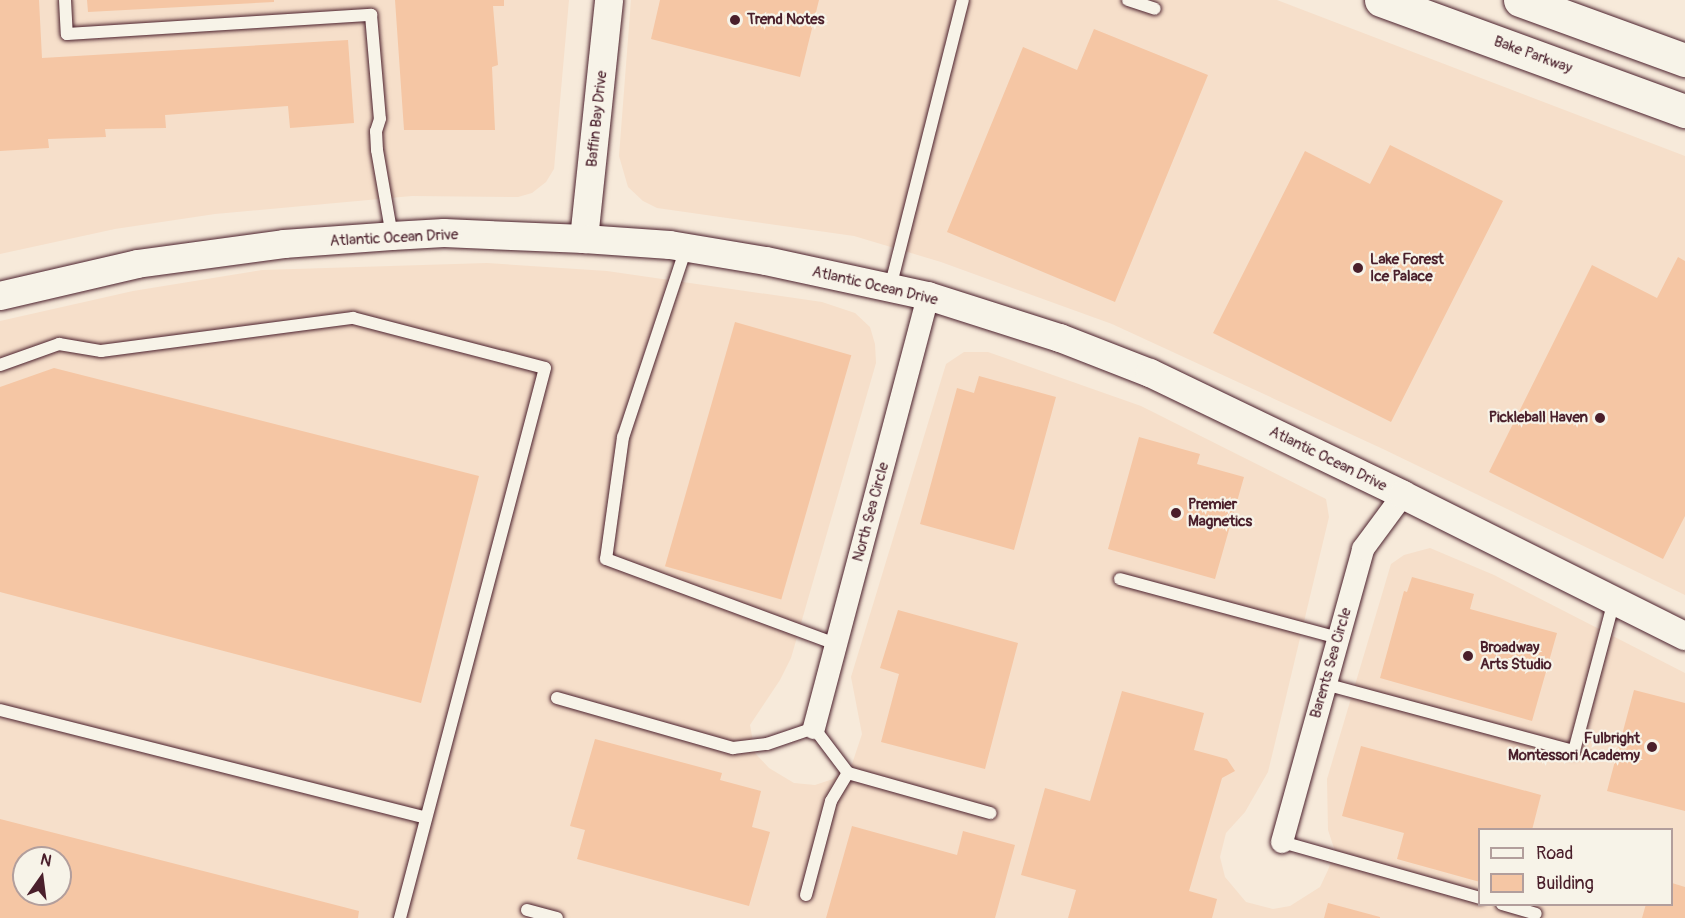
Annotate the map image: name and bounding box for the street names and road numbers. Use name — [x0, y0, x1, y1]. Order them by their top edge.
street label: Bake Parkway — [1491, 32, 1575, 78]
street label: Baffin Bay Drive — [583, 70, 611, 168]
street label: Atlantic Ocean Drive — [329, 226, 459, 250]
street label: Atlantic Ocean Drive — [810, 263, 940, 309]
street label: Atlantic Ocean Drive — [1266, 423, 1390, 495]
street label: North Sea Circle — [849, 460, 893, 564]
street label: Barents Sea Circle — [1307, 606, 1355, 720]

